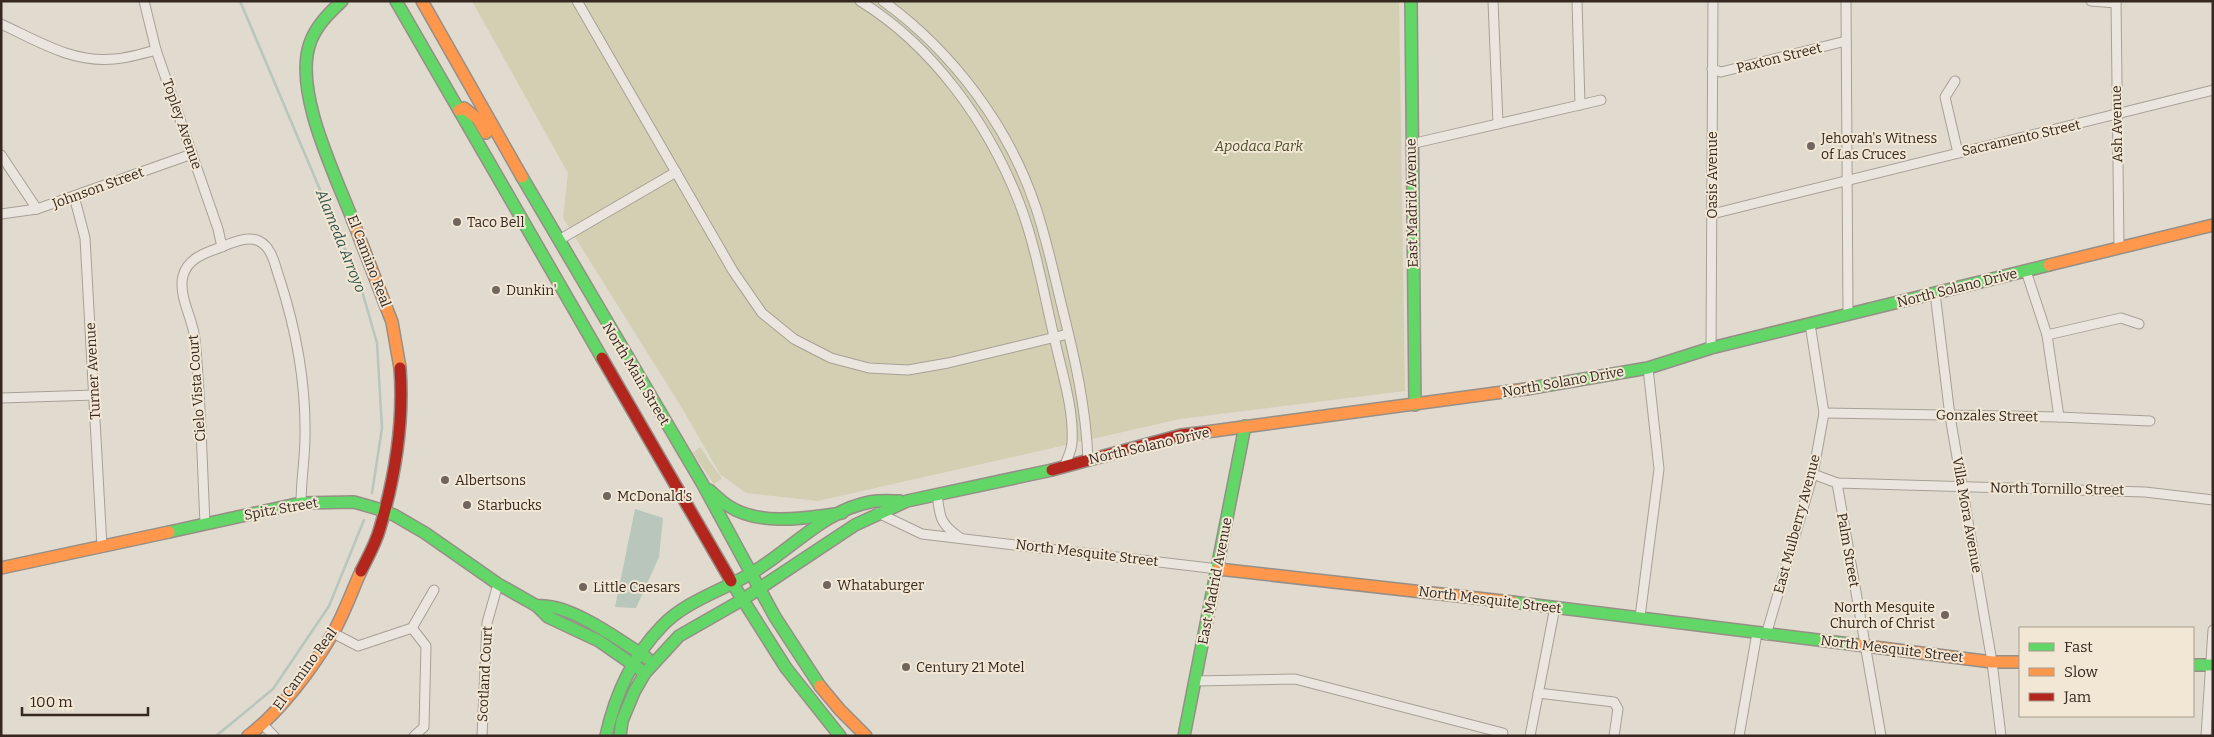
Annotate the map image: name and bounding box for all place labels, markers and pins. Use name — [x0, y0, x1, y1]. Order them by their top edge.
place label: Jehovah's Witness of Las Cruces — [1820, 130, 1937, 163]
marker: Jehovah's Witness of Las Cruces — [1805, 140, 1817, 152]
place label: Taco Bell — [467, 214, 524, 231]
marker: Taco Bell — [451, 216, 463, 228]
place label: Dunkin' — [506, 282, 557, 299]
marker: Dunkin' — [490, 284, 502, 296]
place label: Albertsons — [455, 472, 526, 489]
marker: Albertsons — [439, 474, 451, 486]
place label: McDonald's — [617, 488, 692, 505]
marker: McDonald's — [601, 490, 613, 502]
place label: Starbucks — [477, 497, 542, 514]
marker: Starbucks — [461, 499, 473, 511]
place label: Whataburger — [837, 577, 924, 594]
place label: Little Caesars — [593, 579, 680, 596]
marker: Whataburger — [821, 579, 833, 591]
marker: Little Caesars — [577, 581, 589, 593]
place label: North Mesquite Church of Christ — [1830, 599, 1935, 632]
marker: North Mesquite Church of Christ — [1939, 609, 1951, 621]
place label: Century 21 Motel — [916, 659, 1024, 676]
marker: Century 21 Motel — [900, 661, 912, 673]

